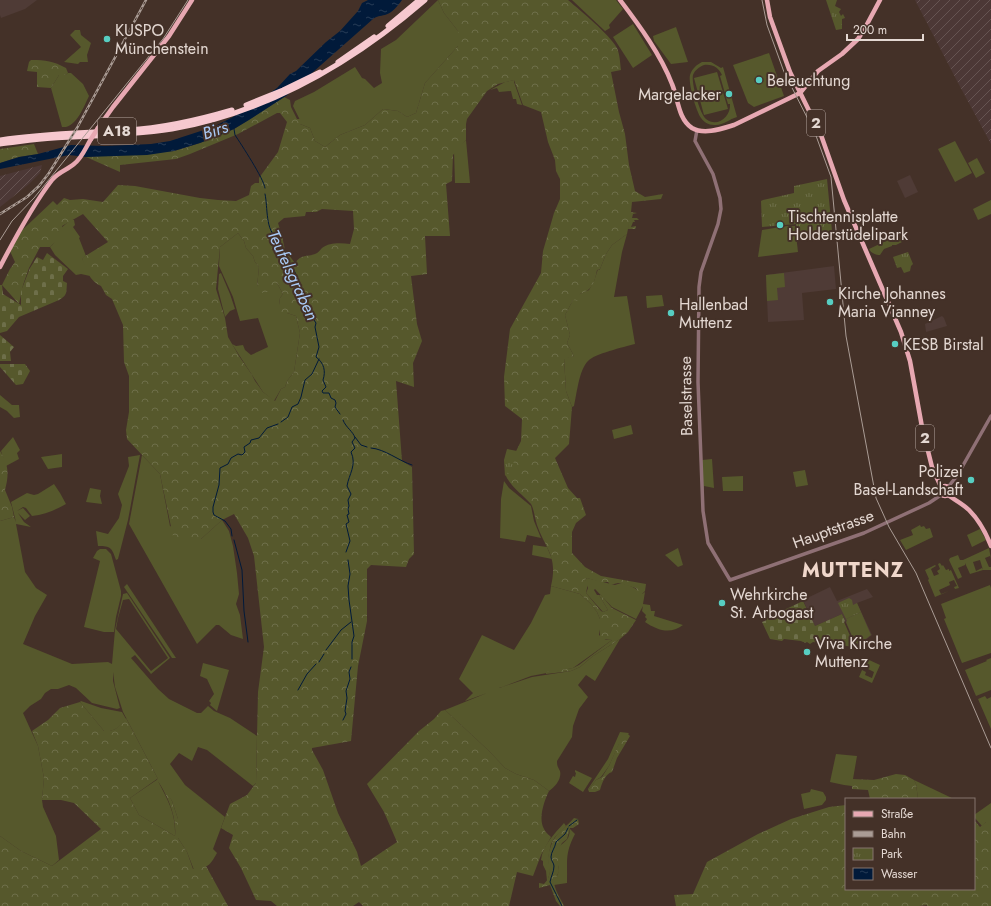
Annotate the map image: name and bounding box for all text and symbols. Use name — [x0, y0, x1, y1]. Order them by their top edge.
scale bar — [847, 16, 923, 42]
place label: KUSPO Münchenstein — [115, 19, 209, 60]
text: 200 m — [853, 21, 887, 39]
marker: KUSPO Münchenstein — [102, 34, 112, 44]
place label: Beleuchtung — [767, 69, 850, 92]
marker: Beleuchtung — [754, 75, 764, 85]
place label: Margelacker — [638, 83, 722, 106]
marker: Margelacker — [724, 89, 734, 99]
road number: 2 — [807, 110, 825, 136]
water label: Birs — [199, 114, 231, 146]
road number: A18 — [98, 118, 136, 144]
place label: Tischtennisplatte Holderstüdelipark — [788, 205, 909, 246]
marker: Tischtennisplatte Holderstüdelipark — [775, 220, 785, 230]
water label: Teufelsgraben — [261, 226, 325, 324]
place label: Kirche Johannes Maria Vianney — [838, 282, 946, 323]
place label: Hallenbad Muttenz — [679, 293, 748, 334]
marker: Kirche Johannes Maria Vianney — [825, 297, 835, 307]
marker: Hallenbad Muttenz — [666, 308, 676, 318]
place label: KESB Birstal — [903, 333, 984, 356]
marker: KESB Birstal — [890, 339, 900, 349]
street label: Baselstrasse — [674, 356, 698, 436]
road number: 2 — [916, 425, 934, 451]
place label: Polizei Basel-Landschaft — [854, 460, 963, 501]
marker: Polizei Basel-Landschaft — [966, 475, 976, 485]
street label: Hauptstrasse — [789, 504, 877, 554]
district label: MUTTENZ — [802, 556, 904, 585]
place label: Wehrkirche St. Arbogast — [730, 583, 813, 624]
marker: Wehrkirche St. Arbogast — [717, 598, 727, 608]
place label: Viva Kirche Muttenz — [815, 632, 892, 673]
marker: Viva Kirche Muttenz — [802, 647, 812, 657]
legend — [845, 798, 975, 890]
text: Straße — [881, 805, 913, 823]
text: Bahn — [881, 825, 906, 843]
text: Park — [881, 845, 903, 863]
text: Wasser — [881, 865, 918, 883]

